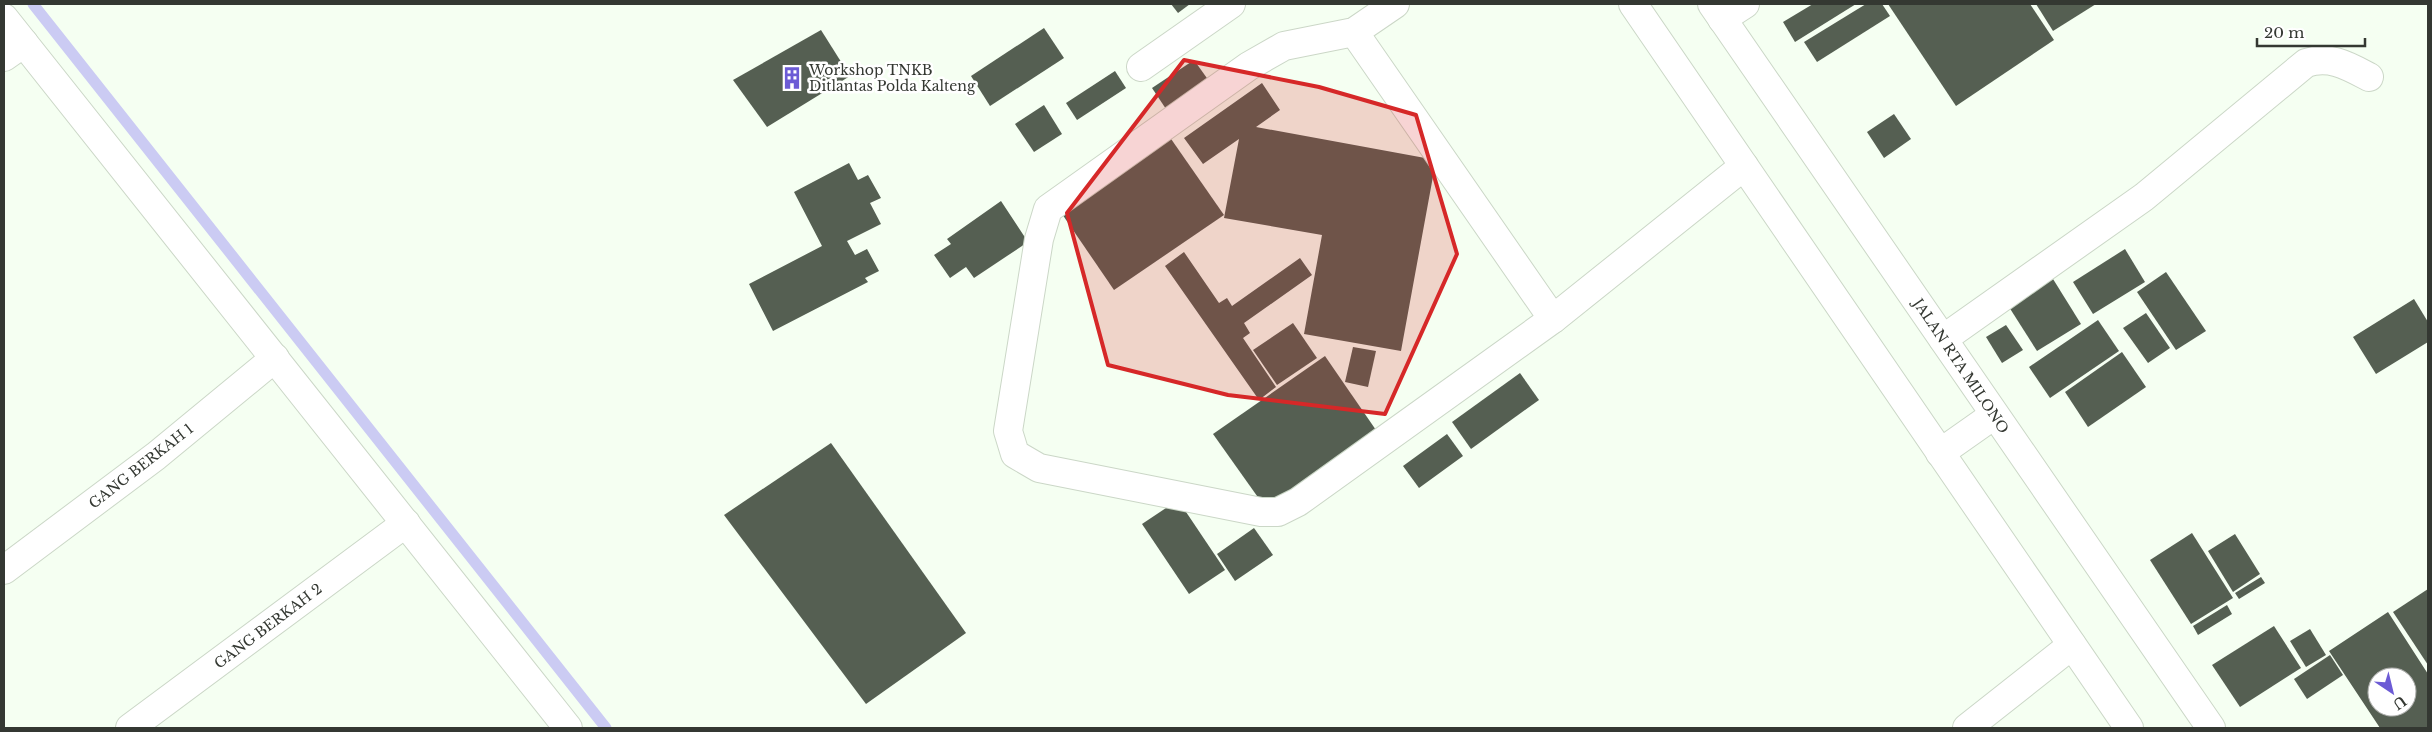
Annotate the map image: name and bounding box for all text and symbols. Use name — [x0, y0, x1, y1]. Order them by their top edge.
scale bar — [2257, 15, 2364, 47]
text: 20 m — [2264, 23, 2304, 42]
place label: Workshop TNKB Ditlantas Polda Kalteng — [808, 61, 976, 95]
building icon: Workshop TNKB Ditlantas Polda Kalteng — [779, 65, 805, 91]
street label: JALAN RTA MILONO — [1908, 293, 2013, 437]
street label: GANG BERKAH 1 — [85, 420, 197, 512]
street label: GANG BERKAH 2 — [211, 580, 325, 672]
north arrow — [2367, 667, 2417, 717]
text: U — [2389, 692, 2410, 714]

